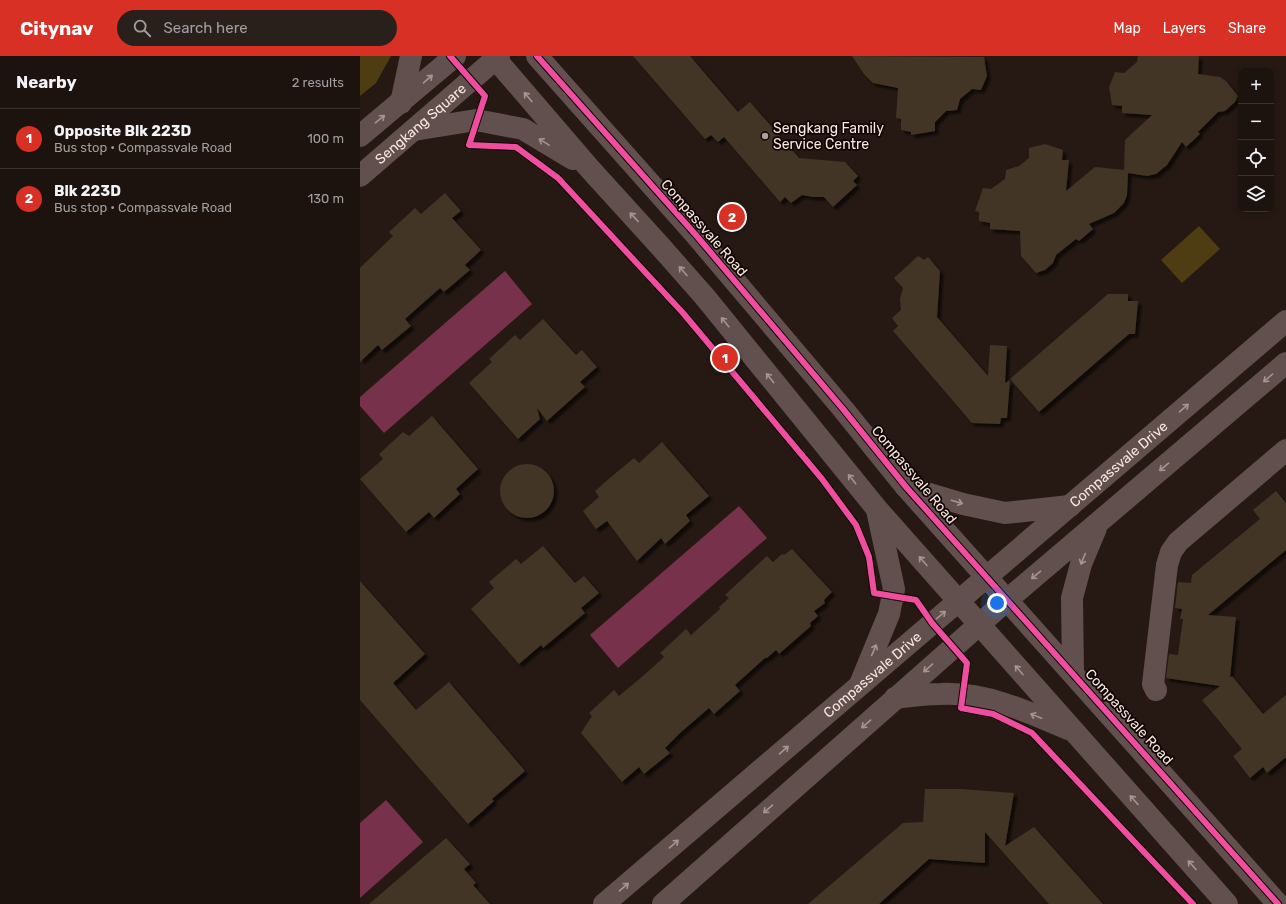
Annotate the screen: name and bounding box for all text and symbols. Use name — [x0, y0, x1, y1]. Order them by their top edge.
search box — [117, 10, 397, 46]
text: Citynav — [20, 17, 93, 40]
icon: search — [131, 17, 153, 39]
text: Search here — [163, 19, 248, 37]
text: Map — [1114, 20, 1141, 37]
text: Layers — [1163, 20, 1206, 37]
text: Share — [1228, 20, 1266, 37]
map controls — [1238, 68, 1274, 212]
button: + — [1238, 68, 1274, 104]
text: Nearby — [16, 72, 77, 92]
text: 2 results — [292, 75, 344, 90]
one-way arrow — [423, 75, 433, 84]
street label: Sengkang Square — [372, 80, 470, 168]
one-way arrow — [523, 92, 532, 102]
button: − — [1238, 104, 1274, 140]
one-way arrow — [375, 115, 386, 124]
place label: Sengkang Family Service Centre — [773, 120, 884, 153]
text: Opposite Blk 223D — [54, 122, 191, 140]
text: 1 — [26, 131, 32, 146]
text: 100 m — [307, 131, 344, 146]
marker: Sengkang Family Service Centre — [760, 131, 770, 141]
one-way arrow — [538, 137, 550, 145]
text: Bus stop · Compassvale Road — [54, 140, 232, 155]
button: locate — [1238, 140, 1274, 176]
street label: Compassvale Road — [657, 176, 751, 280]
button: layers — [1238, 176, 1274, 212]
text: Blk 223D — [54, 182, 121, 200]
text: 2 — [25, 191, 33, 206]
text: 130 m — [308, 191, 344, 206]
text: Bus stop · Compassvale Road — [54, 200, 232, 215]
pin: 2 — [719, 202, 745, 232]
one-way arrow — [629, 212, 639, 222]
one-way arrow — [678, 266, 687, 276]
one-way arrow — [721, 317, 729, 328]
pin: 1 — [712, 343, 738, 373]
one-way arrow — [765, 373, 774, 383]
one-way arrow — [1262, 374, 1273, 383]
one-way arrow — [1179, 403, 1190, 412]
street label: Compassvale Drive — [1066, 417, 1171, 511]
street label: Compassvale Road — [868, 422, 960, 528]
one-way arrow — [1159, 462, 1170, 471]
one-way arrow — [848, 473, 857, 484]
one-way arrow — [950, 499, 963, 506]
one-way arrow — [1078, 553, 1086, 565]
one-way arrow — [919, 556, 928, 567]
one-way arrow — [1030, 571, 1041, 580]
your location — [987, 593, 1007, 613]
one-way arrow — [936, 611, 947, 620]
street label: Compassvale Drive — [820, 628, 925, 721]
one-way arrow — [870, 645, 878, 657]
one-way arrow — [923, 664, 934, 673]
one-way arrow — [1014, 664, 1023, 675]
street label: Compassvale Road — [1082, 666, 1176, 768]
one-way arrow — [1031, 711, 1043, 719]
one-way arrow — [861, 719, 871, 728]
one-way arrow — [779, 745, 790, 754]
one-way arrow — [1130, 795, 1139, 805]
one-way arrow — [763, 805, 773, 814]
one-way arrow — [669, 840, 679, 849]
one-way arrow — [1188, 860, 1197, 870]
one-way arrow — [619, 882, 630, 891]

